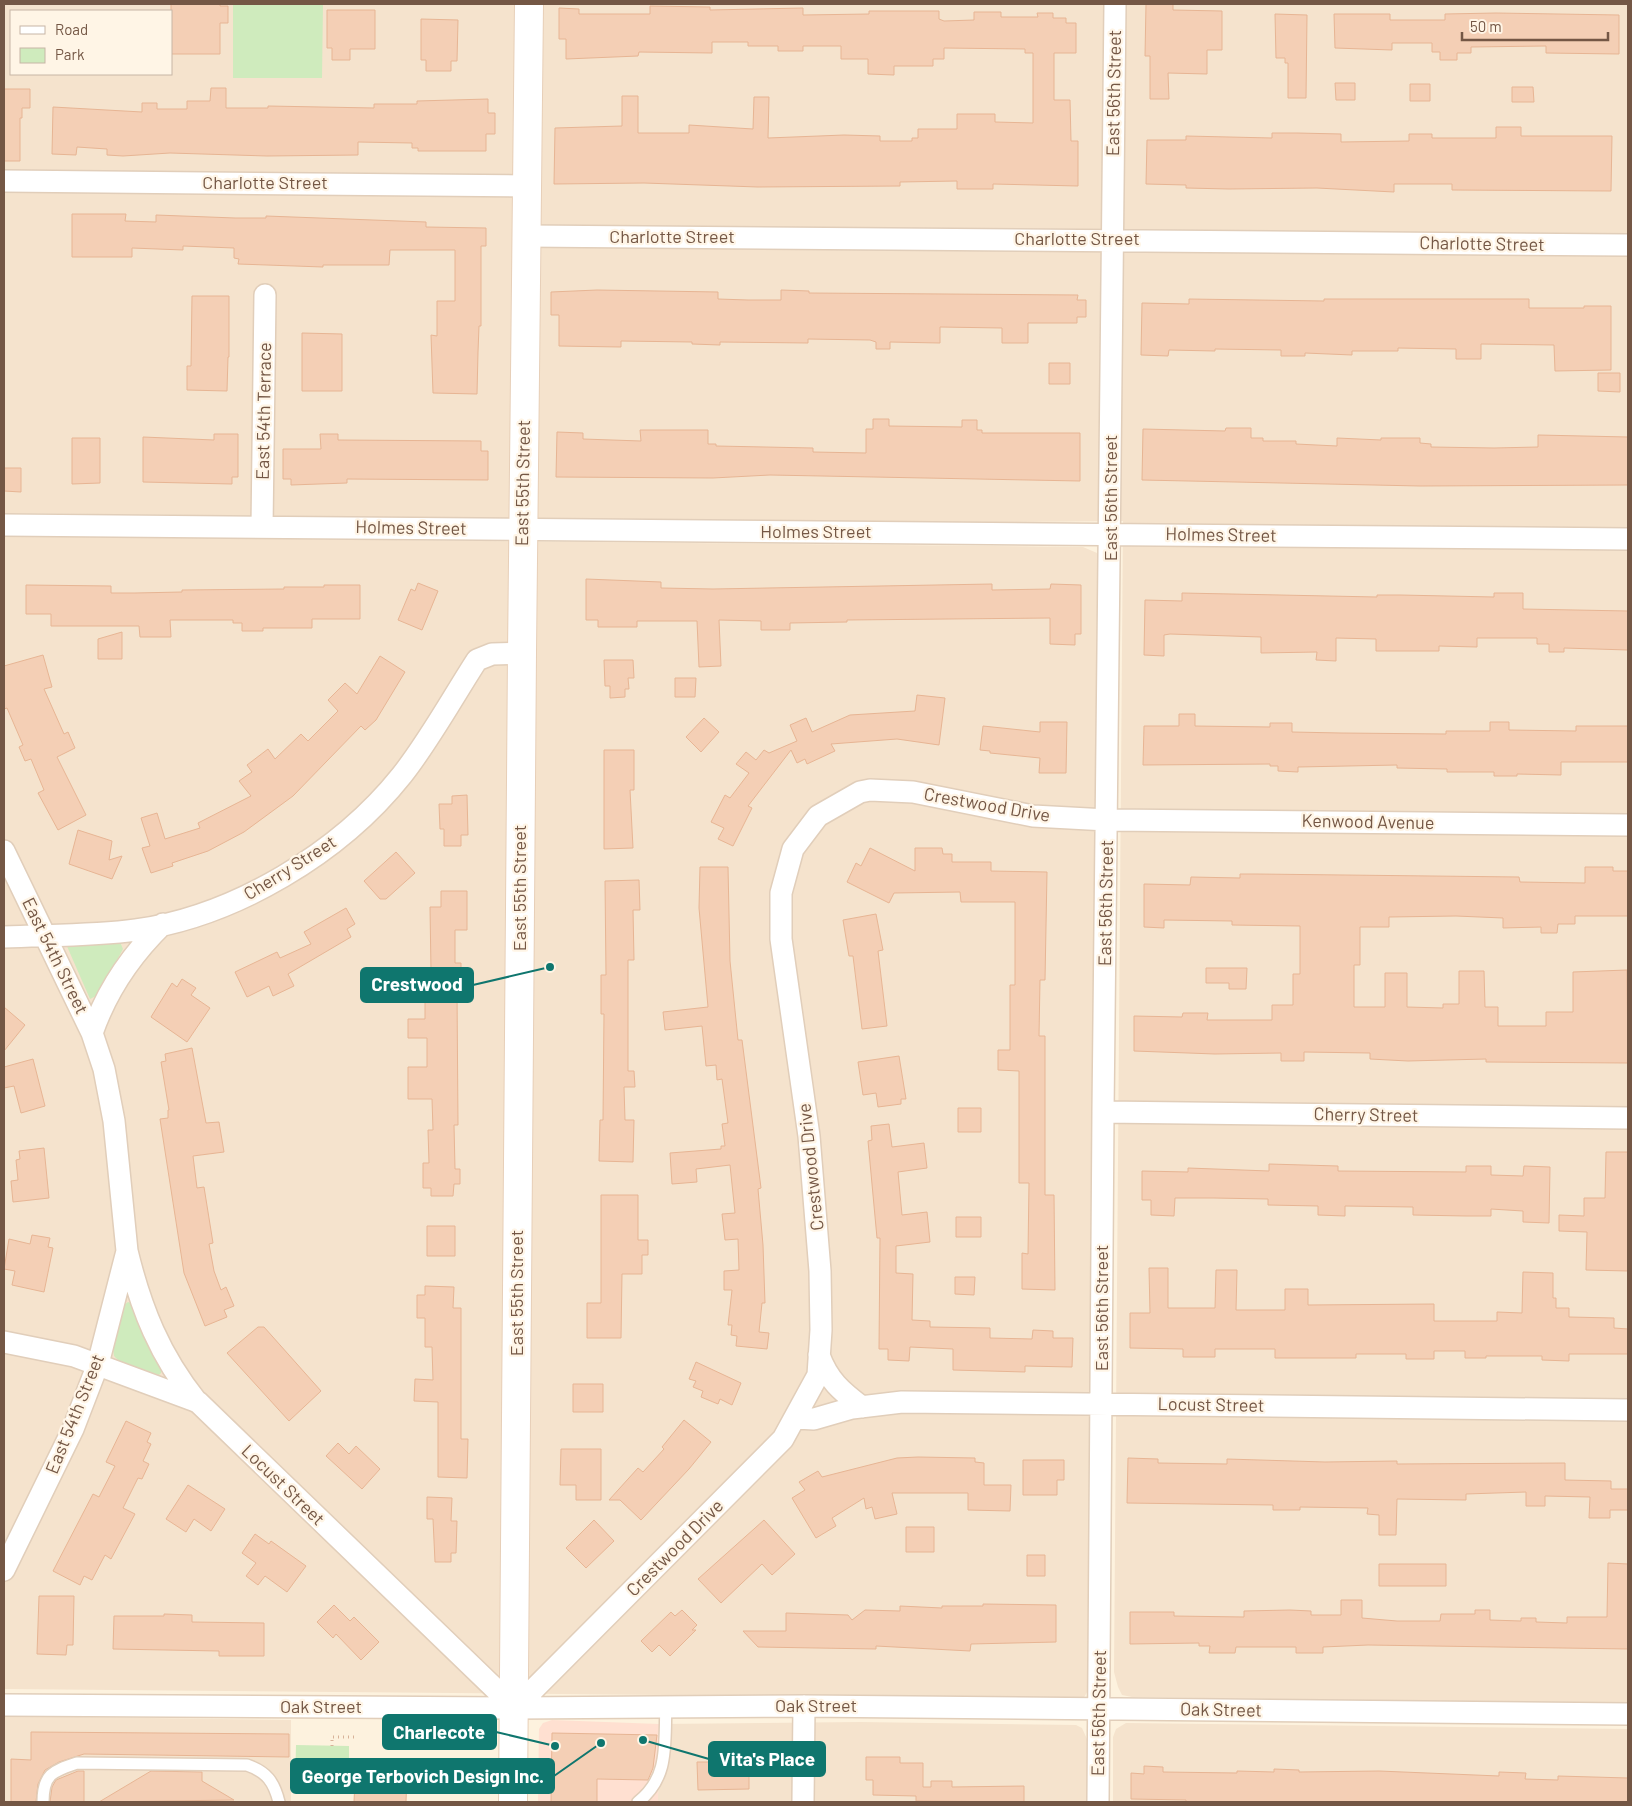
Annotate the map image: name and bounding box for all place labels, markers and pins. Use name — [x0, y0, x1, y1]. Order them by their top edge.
callout: Crestwood — [361, 968, 473, 1002]
callout: Charlecote — [383, 1715, 496, 1749]
callout: Vita's Place — [709, 1742, 825, 1776]
callout: George Terbovich Design Inc. — [291, 1759, 554, 1793]

